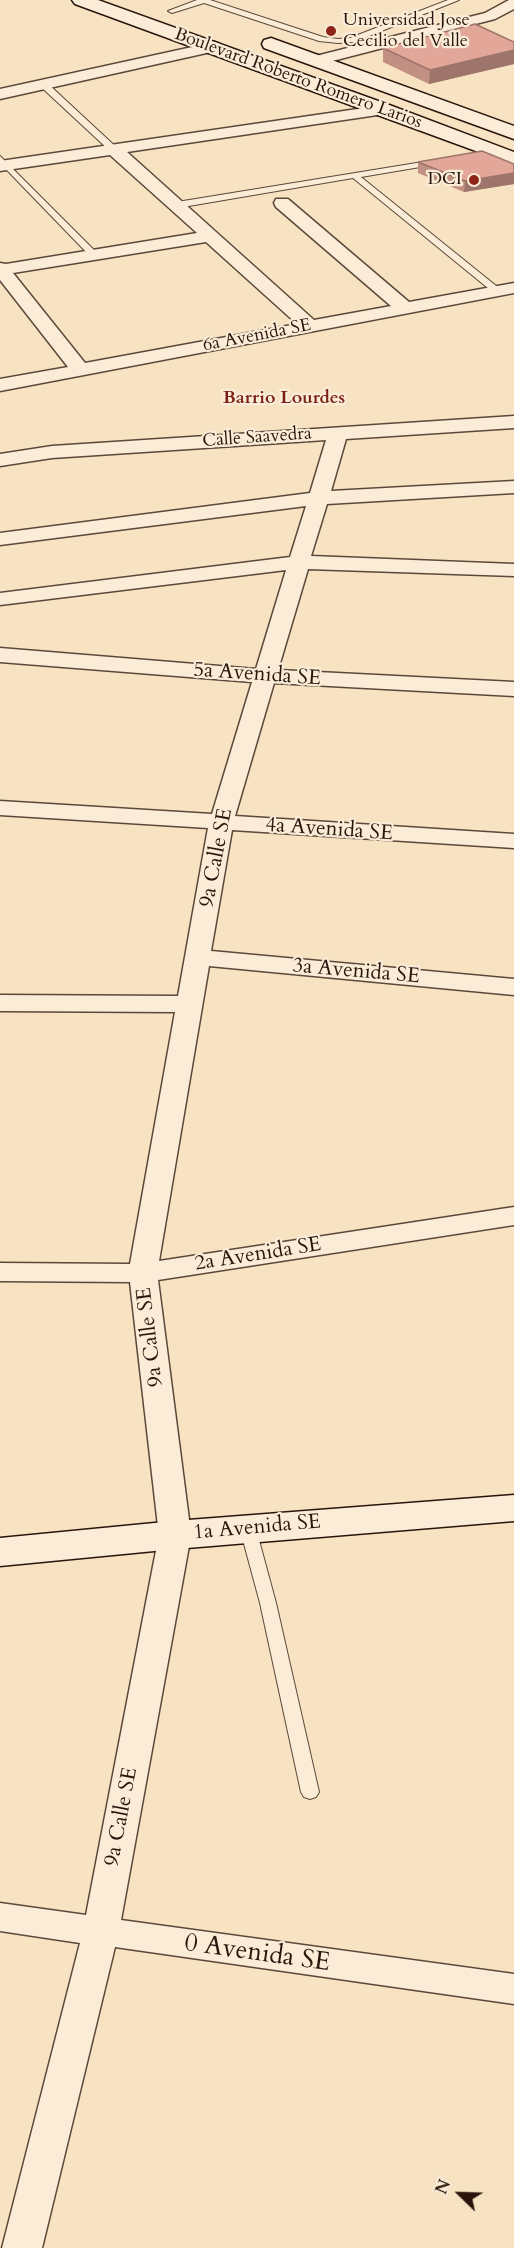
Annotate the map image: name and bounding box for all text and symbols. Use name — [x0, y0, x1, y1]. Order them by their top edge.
place label: Universidad Jose Cecilio del Valle — [343, 10, 470, 52]
street label: Boulevard Roberto Romero Larios — [171, 24, 425, 134]
marker: Universidad Jose Cecilio del Valle — [324, 24, 338, 38]
place label: DCI — [427, 169, 462, 191]
marker: DCI — [467, 173, 481, 187]
street label: 6a Avenida SE — [201, 315, 313, 357]
district label: Barrio Lourdes — [223, 388, 345, 410]
street label: Calle Saavedra — [202, 423, 312, 453]
street label: 5a Avenida SE — [192, 658, 322, 692]
street label: 9a Calle SE — [195, 807, 239, 909]
street label: 4a Avenida SE — [264, 813, 394, 847]
street label: 3a Avenida SE — [291, 954, 421, 990]
street label: 2a Avenida SE — [193, 1233, 323, 1277]
street label: 9a Calle SE — [132, 1286, 170, 1388]
street label: 1a Avenida SE — [192, 1510, 322, 1546]
street label: 9a Calle SE — [100, 1766, 144, 1868]
street label: 0 Avenida SE — [182, 1928, 332, 1980]
north arrow — [430, 2164, 490, 2224]
text: N — [431, 2176, 456, 2198]

